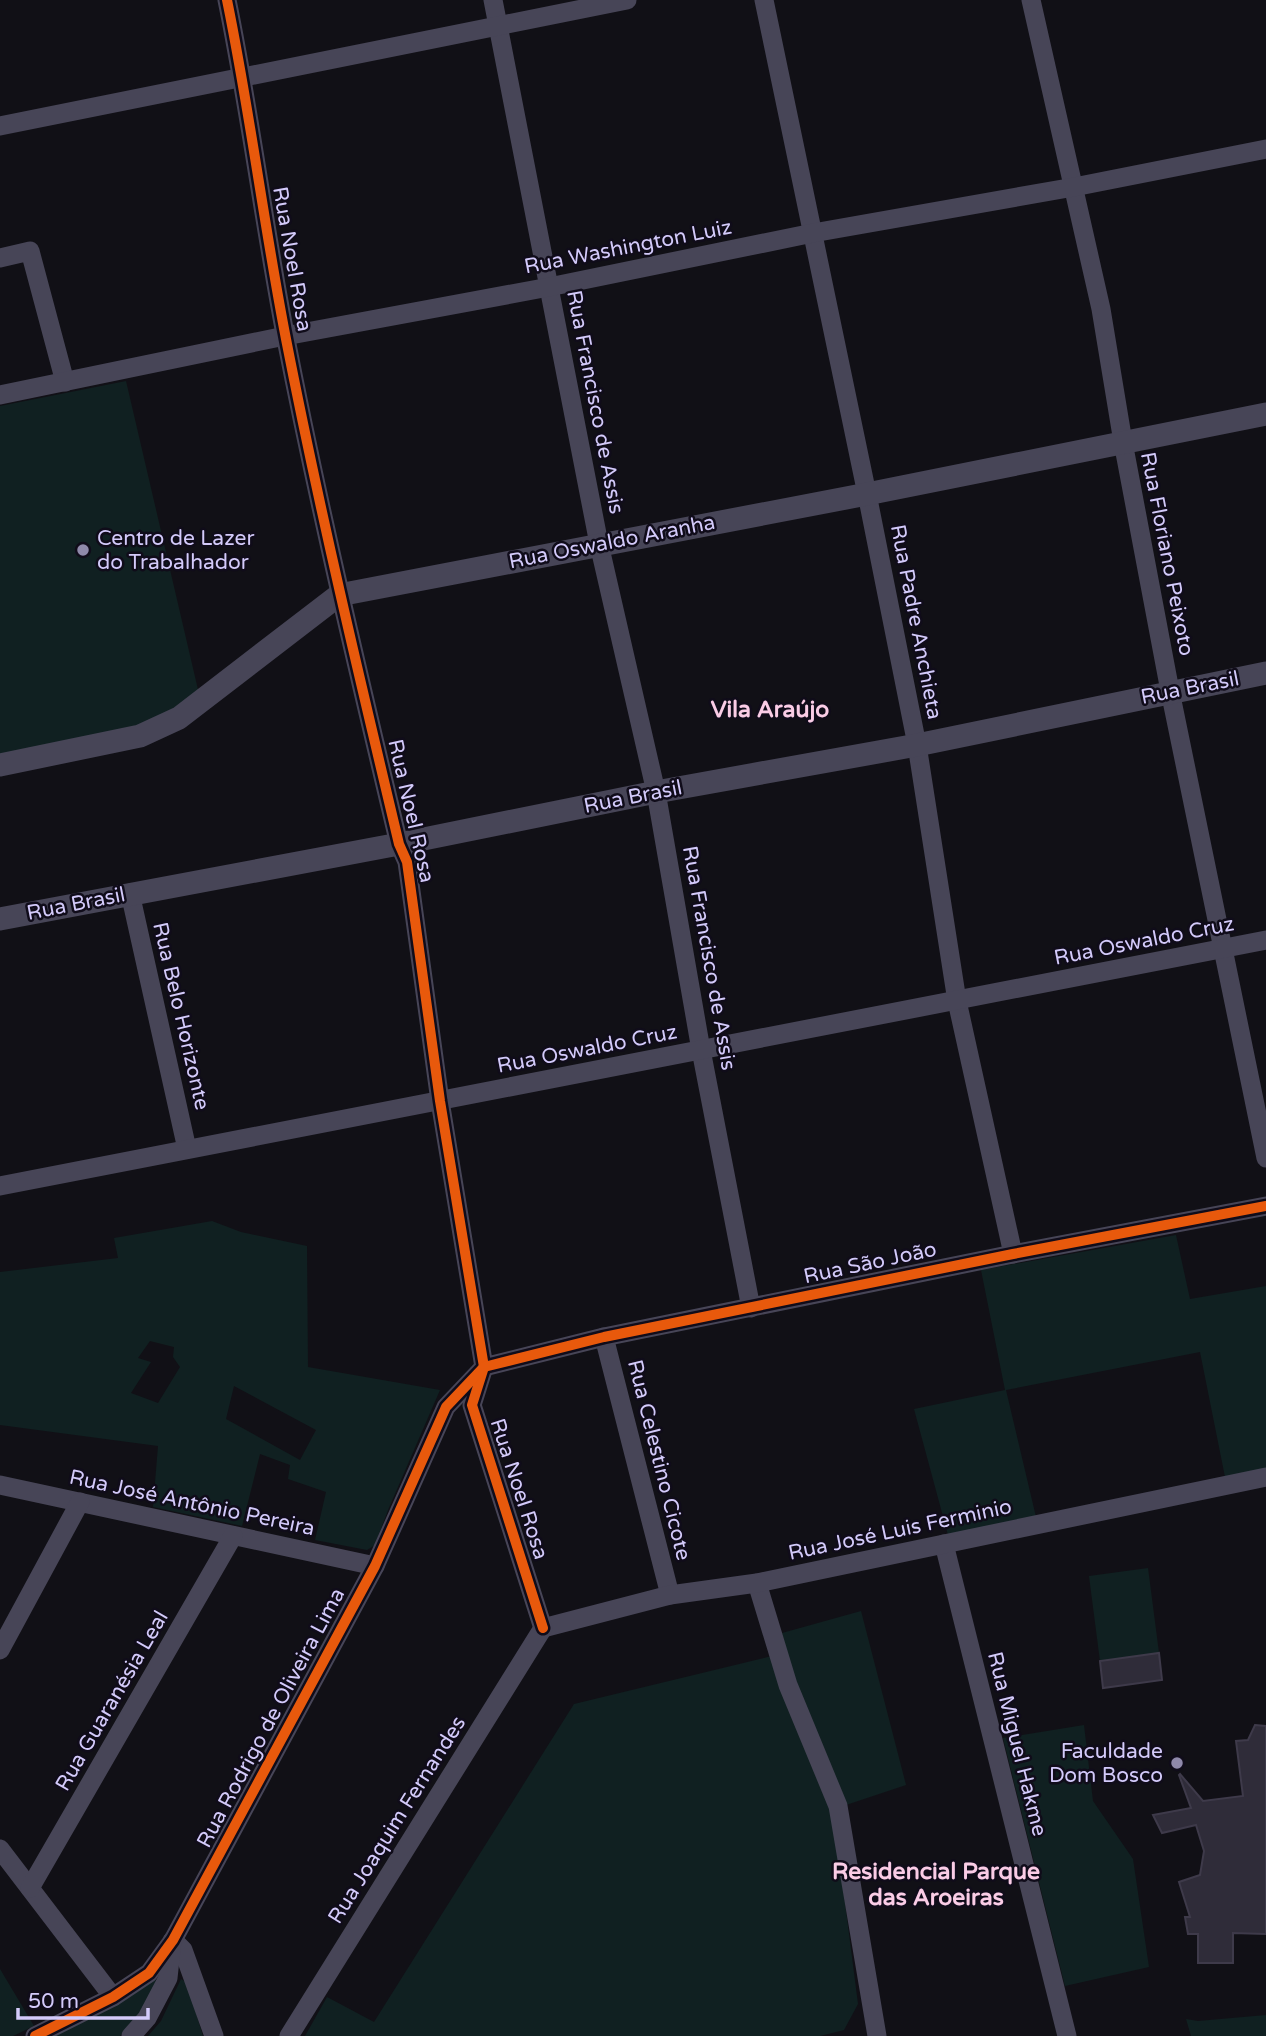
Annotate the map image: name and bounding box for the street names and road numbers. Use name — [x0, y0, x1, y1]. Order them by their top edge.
street label: Rua Noel Rosa — [267, 185, 317, 333]
street label: Rua Washington Luiz — [522, 215, 734, 279]
street label: Rua Francisco de Assis — [561, 288, 629, 516]
street label: Rua Floriano Peixoto — [1135, 450, 1199, 658]
street label: Rua Oswaldo Aranha — [507, 510, 717, 574]
street label: Rua Padre Anchieta — [885, 522, 947, 722]
street label: Rua Brasil — [1139, 666, 1241, 710]
street label: Rua Noel Rosa — [382, 737, 440, 885]
street label: Rua Brasil — [582, 775, 684, 819]
street label: Rua Francisco de Assis — [677, 844, 741, 1072]
street label: Rua Brasil — [25, 882, 127, 926]
street label: Rua Oswaldo Cruz — [1052, 911, 1236, 971]
street label: Rua Belo Horizonte — [147, 920, 215, 1112]
street label: Rua Oswaldo Cruz — [495, 1019, 679, 1079]
street label: Rua São João — [801, 1237, 939, 1289]
street label: Rua Celestino Cicote — [622, 1357, 696, 1563]
street label: Rua Noel Rosa — [484, 1415, 554, 1563]
street label: Rua José Antônio Pereira — [67, 1465, 317, 1541]
street label: Rua José Luis Ferminio — [786, 1494, 1014, 1566]
street label: Rua Rodrigo de Oliveira Lima — [192, 1584, 350, 1852]
street label: Rua Guaranésia Leal — [50, 1607, 174, 1795]
street label: Rua Miguel Hakme — [982, 1649, 1052, 1839]
street label: Rua Joaquim Fernandes — [323, 1712, 471, 1928]

